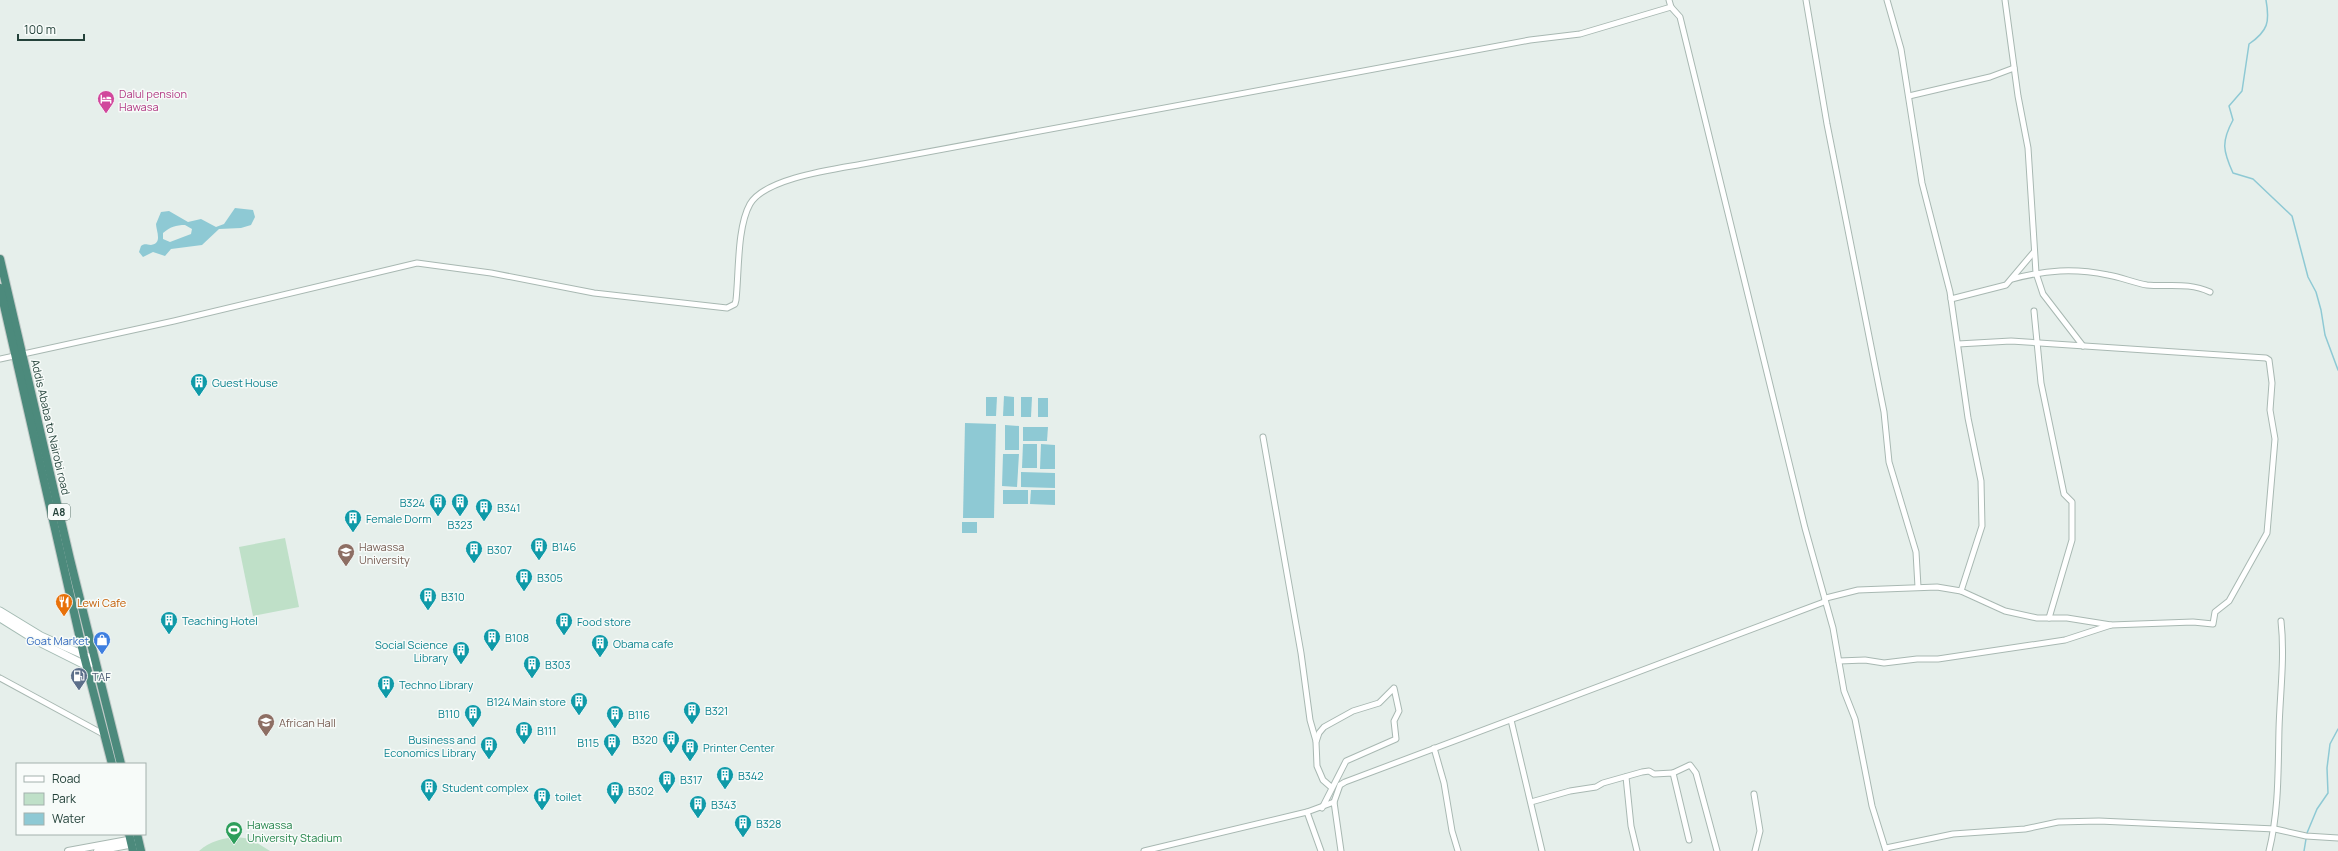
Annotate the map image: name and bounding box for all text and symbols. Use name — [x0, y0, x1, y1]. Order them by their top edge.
scale bar — [18, 16, 84, 42]
text: 100 m — [24, 21, 56, 38]
place label: Dalul pension Hawasa — [119, 86, 187, 114]
hotel icon: Dalul pension Hawasa — [96, 89, 116, 114]
street label: Addis Ababa to Nairobi road — [28, 358, 74, 496]
building icon: Guest House — [189, 372, 209, 397]
place label: Guest House — [212, 375, 278, 390]
building icon: B324 — [428, 492, 448, 517]
building icon: B323 — [450, 492, 470, 517]
place label: B324 — [400, 495, 425, 510]
building icon: B341 — [474, 497, 494, 522]
place label: B341 — [497, 500, 521, 515]
road number: A8 — [48, 504, 70, 520]
building icon: Female Dorm — [343, 508, 363, 533]
place label: Female Dorm — [366, 511, 431, 526]
place label: B323 — [447, 517, 473, 532]
building icon: B146 — [529, 536, 549, 561]
place label: Hawassa University — [359, 539, 410, 567]
building icon: B307 — [464, 539, 484, 564]
place label: B146 — [552, 539, 577, 554]
school or university icon: Hawassa University — [336, 542, 356, 567]
place label: B307 — [487, 542, 512, 557]
building icon: B305 — [514, 567, 534, 592]
place label: B305 — [537, 570, 563, 585]
building icon: B310 — [418, 586, 438, 611]
place label: B310 — [441, 589, 465, 604]
restaurant icon: Lewi Cafe — [54, 592, 74, 617]
place label: Lewi Cafe — [77, 595, 127, 610]
building icon: Teaching Hotel — [159, 610, 179, 635]
building icon: Food store — [554, 611, 574, 636]
place label: Teaching Hotel — [182, 613, 258, 628]
place label: Food store — [577, 614, 631, 629]
building icon: B108 — [482, 627, 502, 652]
shop icon: Goat Market — [92, 630, 112, 655]
place label: B108 — [505, 630, 529, 645]
place label: Goat Market — [27, 633, 89, 648]
building icon: Obama cafe — [590, 633, 610, 658]
place label: Obama cafe — [613, 636, 674, 651]
place label: Social Science Library — [375, 637, 449, 665]
building icon: Social Science Library — [451, 640, 471, 665]
building icon: B303 — [522, 654, 542, 679]
place label: B303 — [545, 657, 571, 672]
fuel station icon: TAF — [69, 666, 89, 691]
place label: TAF — [92, 669, 111, 684]
building icon: Techno Library — [376, 674, 396, 699]
place label: Techno Library — [399, 677, 473, 692]
building icon: B124 Main store — [569, 691, 589, 716]
place label: B124 Main store — [487, 694, 567, 709]
building icon: B321 — [682, 700, 702, 725]
building icon: B110 — [463, 703, 483, 728]
place label: B321 — [705, 703, 728, 718]
building icon: B116 — [605, 704, 625, 729]
place label: B110 — [438, 706, 460, 721]
place label: B116 — [628, 707, 650, 722]
school or university icon: African Hall — [256, 712, 276, 737]
place label: African Hall — [279, 715, 336, 730]
building icon: B111 — [514, 720, 534, 745]
place label: B111 — [537, 723, 557, 738]
building icon: B320 — [661, 729, 681, 754]
place label: Business and Economics Library — [384, 732, 476, 760]
building icon: B115 — [602, 732, 622, 757]
place label: B320 — [632, 732, 658, 747]
building icon: Business and Economics Library — [479, 735, 499, 760]
place label: B115 — [577, 735, 599, 750]
building icon: Printer Center — [680, 737, 700, 762]
place label: Printer Center — [703, 740, 775, 755]
legend — [16, 763, 146, 835]
building icon: B342 — [715, 765, 735, 790]
place label: B342 — [738, 768, 764, 783]
building icon: B317 — [657, 769, 677, 794]
text: Road — [52, 770, 80, 787]
place label: B317 — [680, 772, 703, 787]
building icon: Student complex — [419, 777, 439, 802]
place label: Student complex — [442, 780, 529, 795]
building icon: B302 — [605, 780, 625, 805]
place label: B302 — [628, 783, 654, 798]
building icon: toilet — [532, 786, 552, 811]
place label: toilet — [555, 789, 582, 804]
text: Park — [52, 790, 77, 807]
building icon: B343 — [688, 794, 708, 819]
place label: B343 — [711, 797, 736, 812]
text: Water — [52, 810, 86, 827]
building icon: B328 — [733, 813, 753, 838]
place label: B328 — [756, 816, 781, 831]
place label: Hawassa University Stadium — [247, 817, 342, 845]
sports icon: Hawassa University Stadium — [224, 820, 244, 845]

